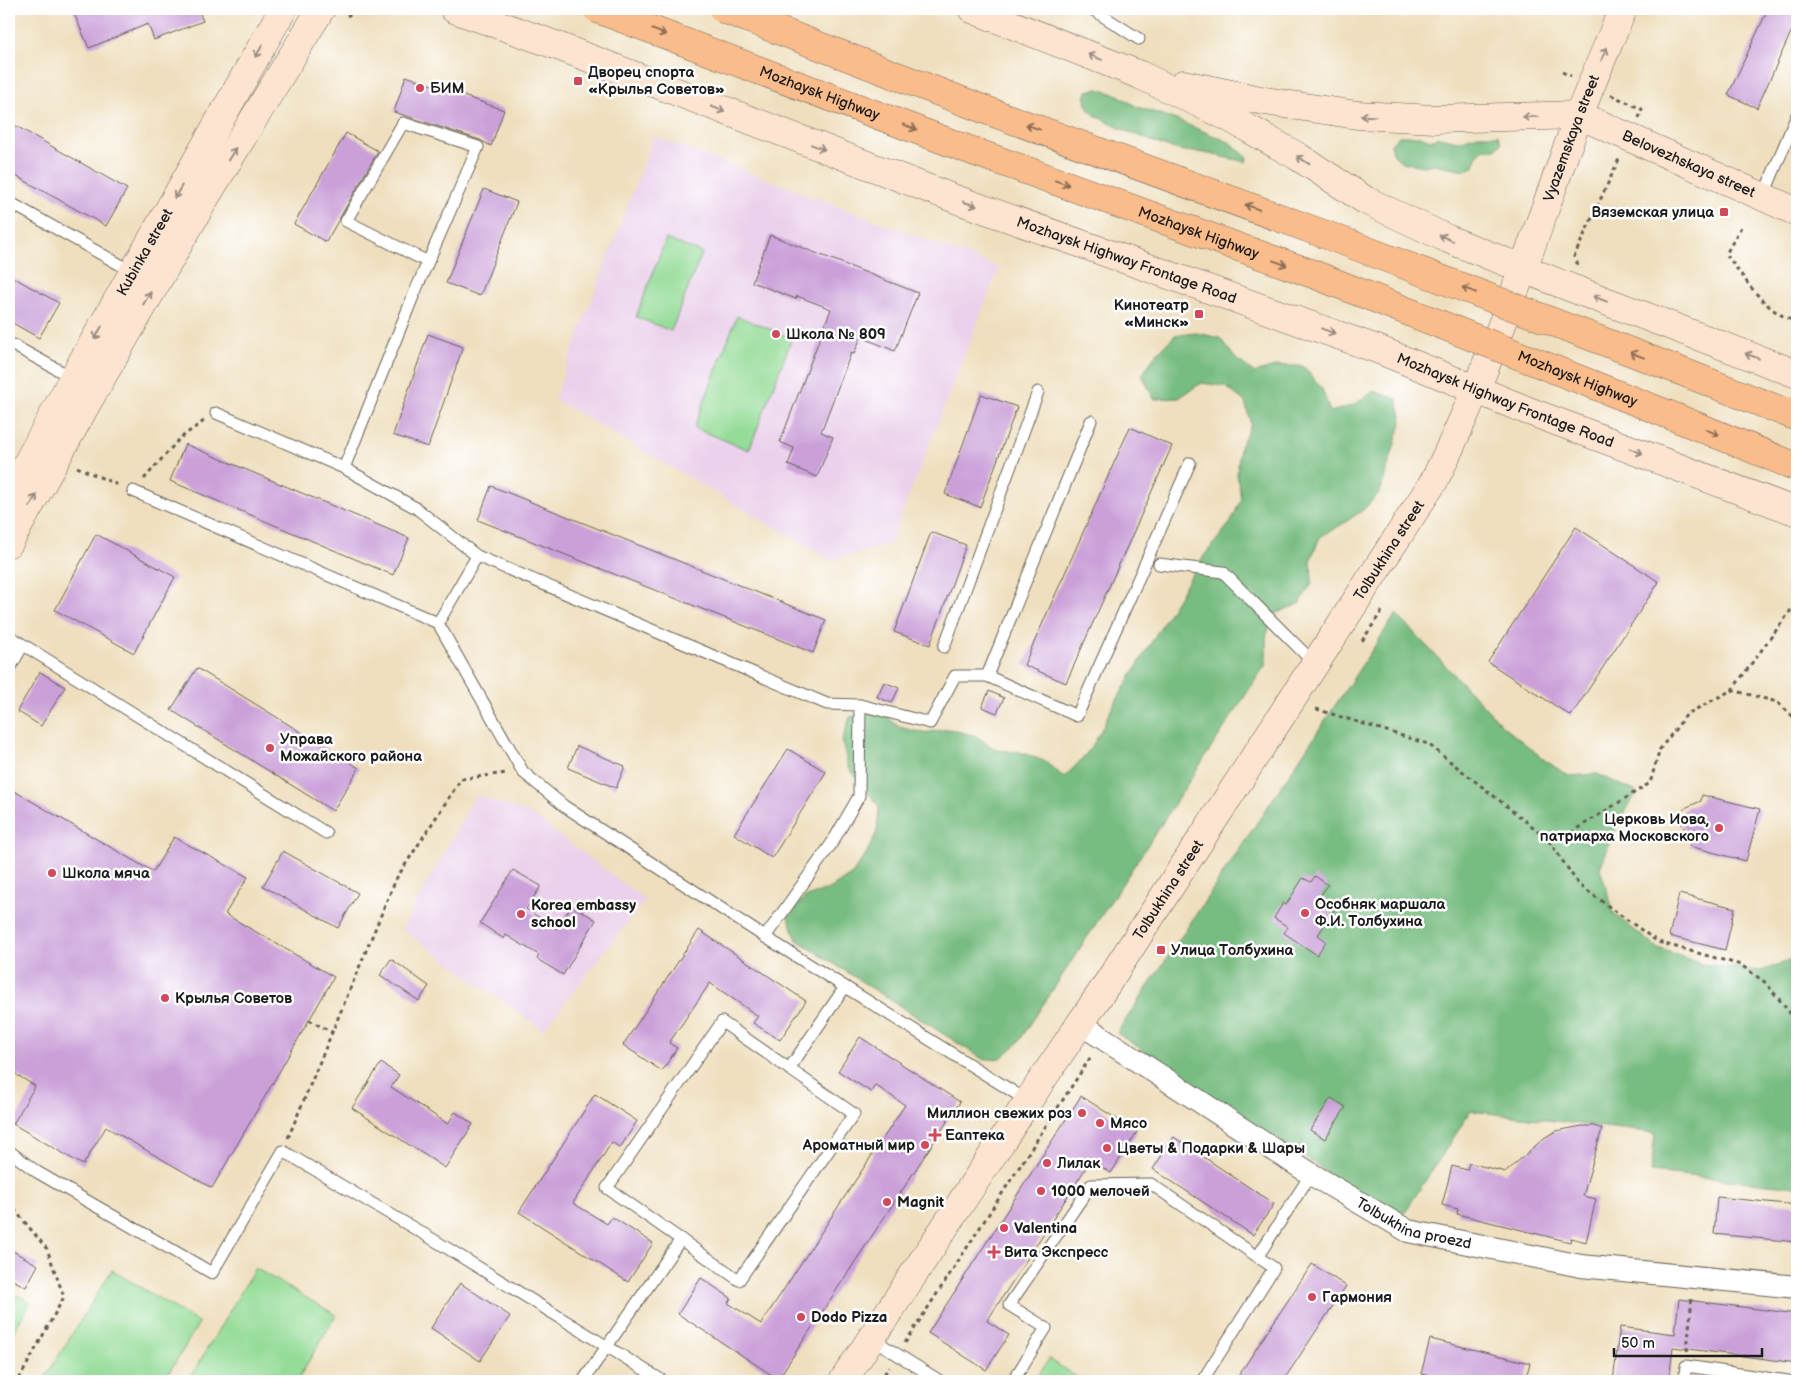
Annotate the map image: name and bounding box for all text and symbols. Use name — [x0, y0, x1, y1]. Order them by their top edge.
one-way arrow — [651, 28, 667, 37]
one-way arrow — [253, 43, 263, 57]
one-way arrow — [1600, 47, 1609, 62]
one-way arrow — [1088, 52, 1103, 61]
street label: Mozhaysk Highway — [757, 62, 883, 125]
place label: Дворец спорта «Крылья Советов» — [588, 63, 725, 99]
street label: Vyazemskaya street — [1539, 72, 1604, 204]
marker: Дворец спорта «Крылья Советов» — [572, 75, 584, 87]
place label: БИМ — [430, 79, 465, 98]
marker: БИМ — [414, 82, 426, 94]
one-way arrow — [710, 104, 725, 114]
one-way arrow — [1360, 111, 1376, 120]
one-way arrow — [1523, 112, 1539, 122]
one-way arrow — [1026, 122, 1042, 131]
one-way arrow — [901, 123, 917, 132]
street label: Belovezhskaya street — [1619, 126, 1759, 202]
one-way arrow — [810, 143, 825, 152]
one-way arrow — [227, 147, 237, 161]
one-way arrow — [1297, 155, 1311, 165]
one-way arrow — [1054, 179, 1069, 188]
one-way arrow — [173, 184, 183, 199]
one-way arrow — [962, 200, 977, 209]
street label: Mozhaysk Highway — [1136, 202, 1262, 263]
one-way arrow — [1245, 202, 1260, 211]
place label: Вяземская улица — [1591, 203, 1714, 222]
street label: Kubinka street — [112, 205, 177, 299]
marker: Вяземская улица — [1718, 206, 1730, 218]
street label: Mozhaysk Highway Frontage Road — [1014, 212, 1239, 308]
one-way arrow — [1439, 232, 1454, 242]
one-way arrow — [1272, 259, 1288, 268]
one-way arrow — [1462, 284, 1477, 294]
one-way arrow — [143, 292, 153, 306]
one-way arrow — [1592, 294, 1608, 303]
place label: Кинотеатр «Минск» — [1114, 296, 1189, 332]
marker: Кинотеатр «Минск» — [1193, 308, 1205, 320]
place label: Школа № 809 — [786, 325, 886, 344]
one-way arrow — [93, 326, 103, 341]
one-way arrow — [1320, 327, 1335, 336]
marker: Школа № 809 — [770, 328, 782, 340]
street label: Mozhaysk Highway — [1515, 346, 1641, 411]
street label: Mozhaysk Highway Frontage Road — [1394, 349, 1617, 452]
one-way arrow — [1630, 349, 1645, 359]
one-way arrow — [1744, 351, 1760, 360]
one-way arrow — [1704, 428, 1719, 437]
one-way arrow — [1628, 447, 1643, 456]
one-way arrow — [28, 493, 38, 508]
street label: Tolbukhina street — [1349, 496, 1429, 604]
place label: Управа Можайского района — [280, 730, 422, 766]
marker: Управа Можайского района — [264, 742, 276, 754]
place label: Церковь Иова, патриарха Московского — [1540, 810, 1709, 846]
marker: Церковь Иова, патриарха Московского — [1713, 822, 1725, 834]
street label: Tolbukhina street — [1129, 836, 1208, 944]
place label: Школа мяча — [62, 864, 150, 883]
marker: Школа мяча — [46, 867, 58, 879]
place label: Особняк маршала Ф.И. Толбухина — [1315, 895, 1446, 931]
place label: Korea embassy school — [531, 896, 636, 932]
marker: Особняк маршала Ф.И. Толбухина — [1299, 907, 1311, 919]
marker: Korea embassy school — [515, 908, 527, 920]
place label: Улица Толбухина — [1171, 941, 1294, 960]
marker: Улица Толбухина — [1155, 944, 1167, 956]
place label: Крылья Советов — [175, 989, 292, 1008]
marker: Крылья Советов — [159, 992, 171, 1004]
place label: Миллион свежих роз — [927, 1104, 1072, 1123]
marker: Миллион свежих роз — [1076, 1107, 1088, 1119]
place label: Мясо — [1110, 1114, 1147, 1133]
marker: Мясо — [1094, 1117, 1106, 1129]
place label: Еаптека — [945, 1126, 1005, 1145]
marker: Еаптека — [929, 1129, 941, 1141]
place label: Ароматный мир — [802, 1136, 915, 1155]
marker: Ароматный мир — [919, 1139, 931, 1151]
place label: Цветы & Подарки & Шары — [1117, 1139, 1305, 1158]
marker: Цветы & Подарки & Шары — [1101, 1142, 1113, 1154]
place label: Лилак — [1056, 1154, 1101, 1173]
marker: Лилак — [1041, 1157, 1053, 1169]
place label: 1000 мелочей — [1051, 1182, 1150, 1201]
marker: 1000 мелочей — [1035, 1185, 1047, 1197]
place label: Magnit — [897, 1193, 944, 1212]
street label: Tolbukhina proezd — [1353, 1193, 1473, 1253]
marker: Magnit — [881, 1196, 893, 1208]
place label: Valentina — [1014, 1219, 1077, 1238]
marker: Valentina — [998, 1222, 1010, 1234]
place label: Вита Экспресс — [1004, 1243, 1109, 1262]
marker: Вита Экспресс — [988, 1246, 1000, 1258]
place label: Гармония — [1322, 1288, 1392, 1307]
marker: Гармония — [1306, 1291, 1318, 1303]
place label: Dodo Pizza — [811, 1308, 887, 1327]
marker: Dodo Pizza — [795, 1311, 807, 1323]
scale bar — [1614, 1325, 1761, 1357]
text: 50 m — [1621, 1334, 1655, 1353]

